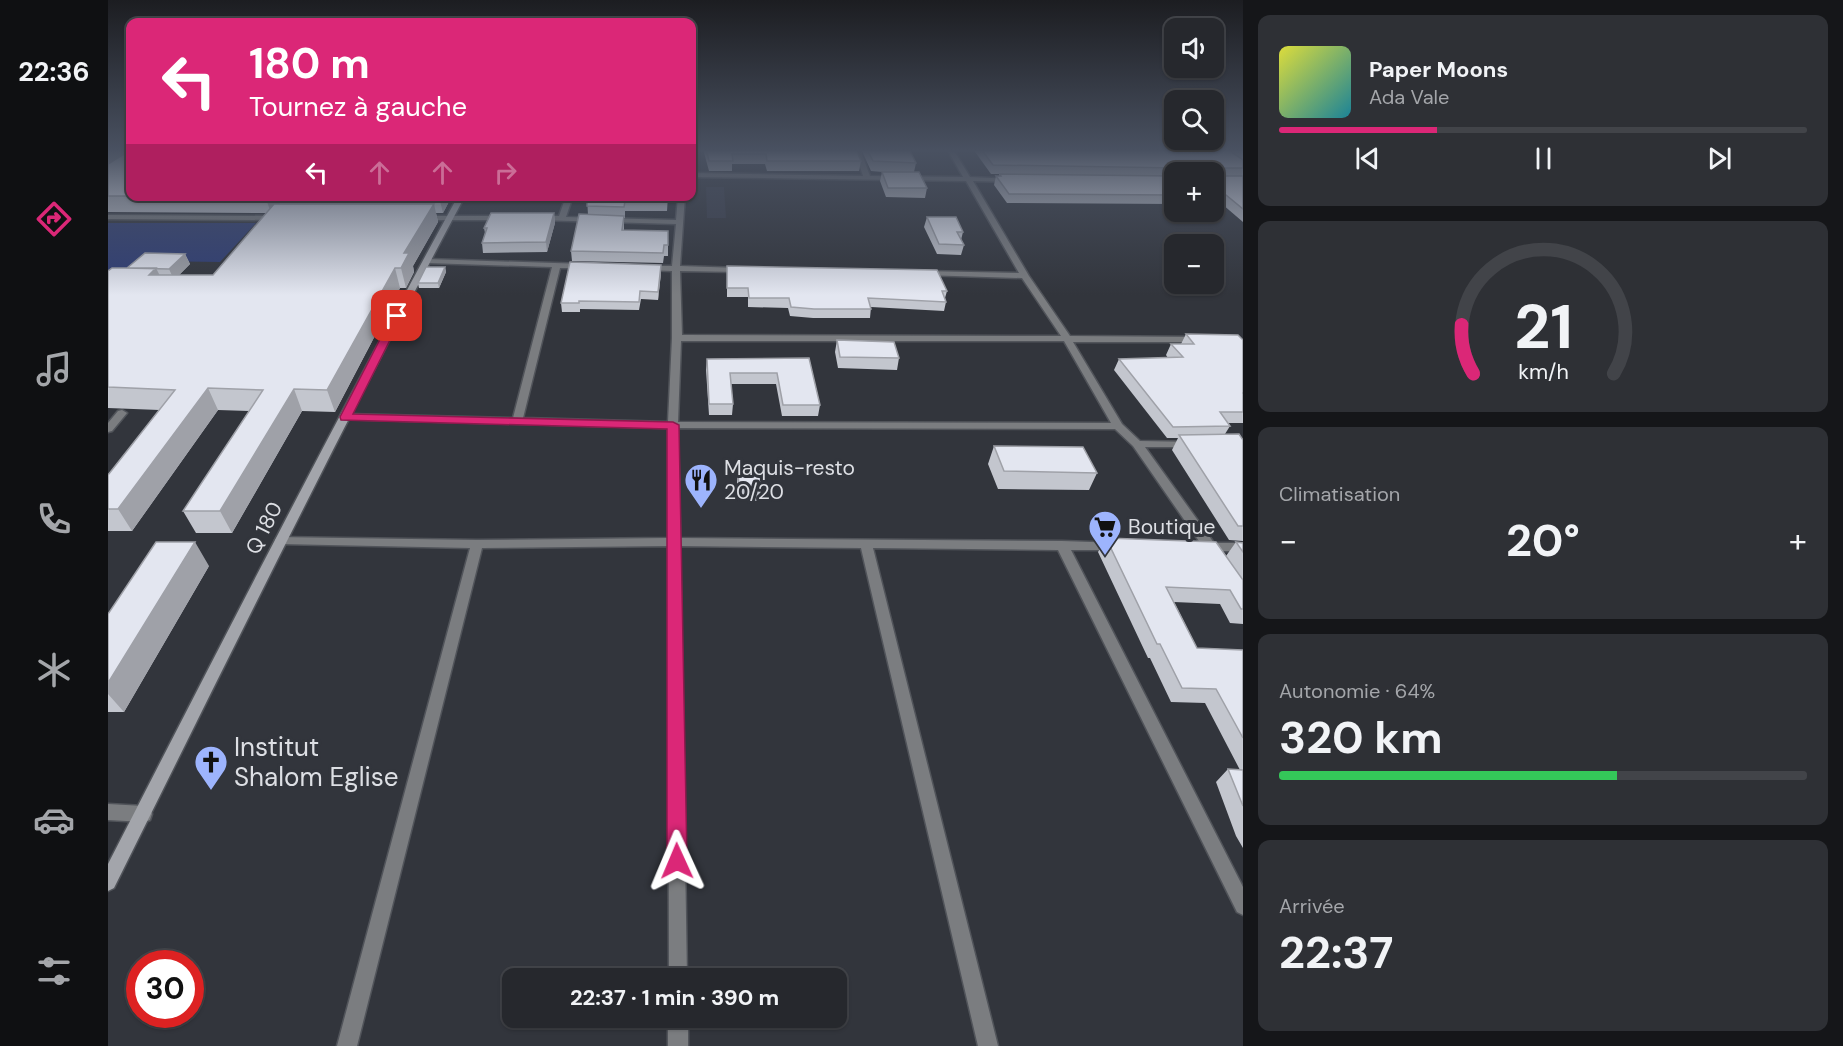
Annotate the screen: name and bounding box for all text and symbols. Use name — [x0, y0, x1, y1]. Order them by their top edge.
map controls — [1164, 18, 1224, 294]
button: sound — [1164, 18, 1224, 78]
text: 180 m — [249, 36, 370, 91]
icon: left — [150, 42, 228, 120]
text: 22:36 — [18, 54, 90, 89]
text: Paper Moons — [1369, 55, 1508, 84]
text: Ada Vale — [1369, 84, 1449, 110]
text: Tournez à gauche — [249, 89, 467, 124]
button: search — [1164, 90, 1224, 150]
icon: previous — [1351, 142, 1384, 175]
icon: pause — [1527, 142, 1560, 175]
icon: next — [1703, 142, 1736, 175]
icon: left — [300, 156, 333, 189]
icon: ahead — [363, 156, 396, 189]
icon: ahead — [426, 156, 459, 189]
icon: right — [489, 156, 522, 189]
button: + — [1164, 162, 1224, 222]
icon: directions — [33, 198, 75, 240]
button: − — [1164, 234, 1224, 294]
text: 21 — [1514, 286, 1572, 367]
pin — [371, 290, 422, 341]
icon: arrive — [380, 299, 413, 332]
icon: music — [33, 348, 75, 390]
text: km/h — [1518, 358, 1568, 386]
place label: Maquis-resto 20/20 — [724, 454, 855, 506]
restaurant icon: Maquis-resto 20/20 — [683, 462, 719, 509]
text: Climatisation — [1279, 481, 1400, 507]
street label: Q 180 — [239, 497, 289, 559]
icon: phone — [33, 498, 75, 540]
supermarket icon: Boutique — [1087, 509, 1123, 556]
text: 20° — [1506, 511, 1580, 570]
place label: Boutique — [1128, 513, 1216, 541]
text: − — [1279, 519, 1297, 562]
text: + — [1789, 519, 1807, 562]
icon: climate — [33, 649, 75, 691]
text: Autonomie · 64% — [1279, 678, 1435, 704]
text: 320 km — [1279, 708, 1443, 767]
place label: Institut Shalom Eglise — [234, 730, 399, 794]
church icon: Institut Shalom Eglise — [193, 744, 229, 791]
icon: car — [33, 799, 75, 841]
position arrow — [645, 829, 709, 893]
text: Arrivée — [1279, 893, 1345, 919]
text: 22:37 — [1279, 923, 1393, 982]
icon: filters — [33, 950, 75, 992]
speed limit sign: 30 — [126, 950, 204, 1028]
text: 22:37 · 1 min · 390 m — [570, 983, 779, 1012]

